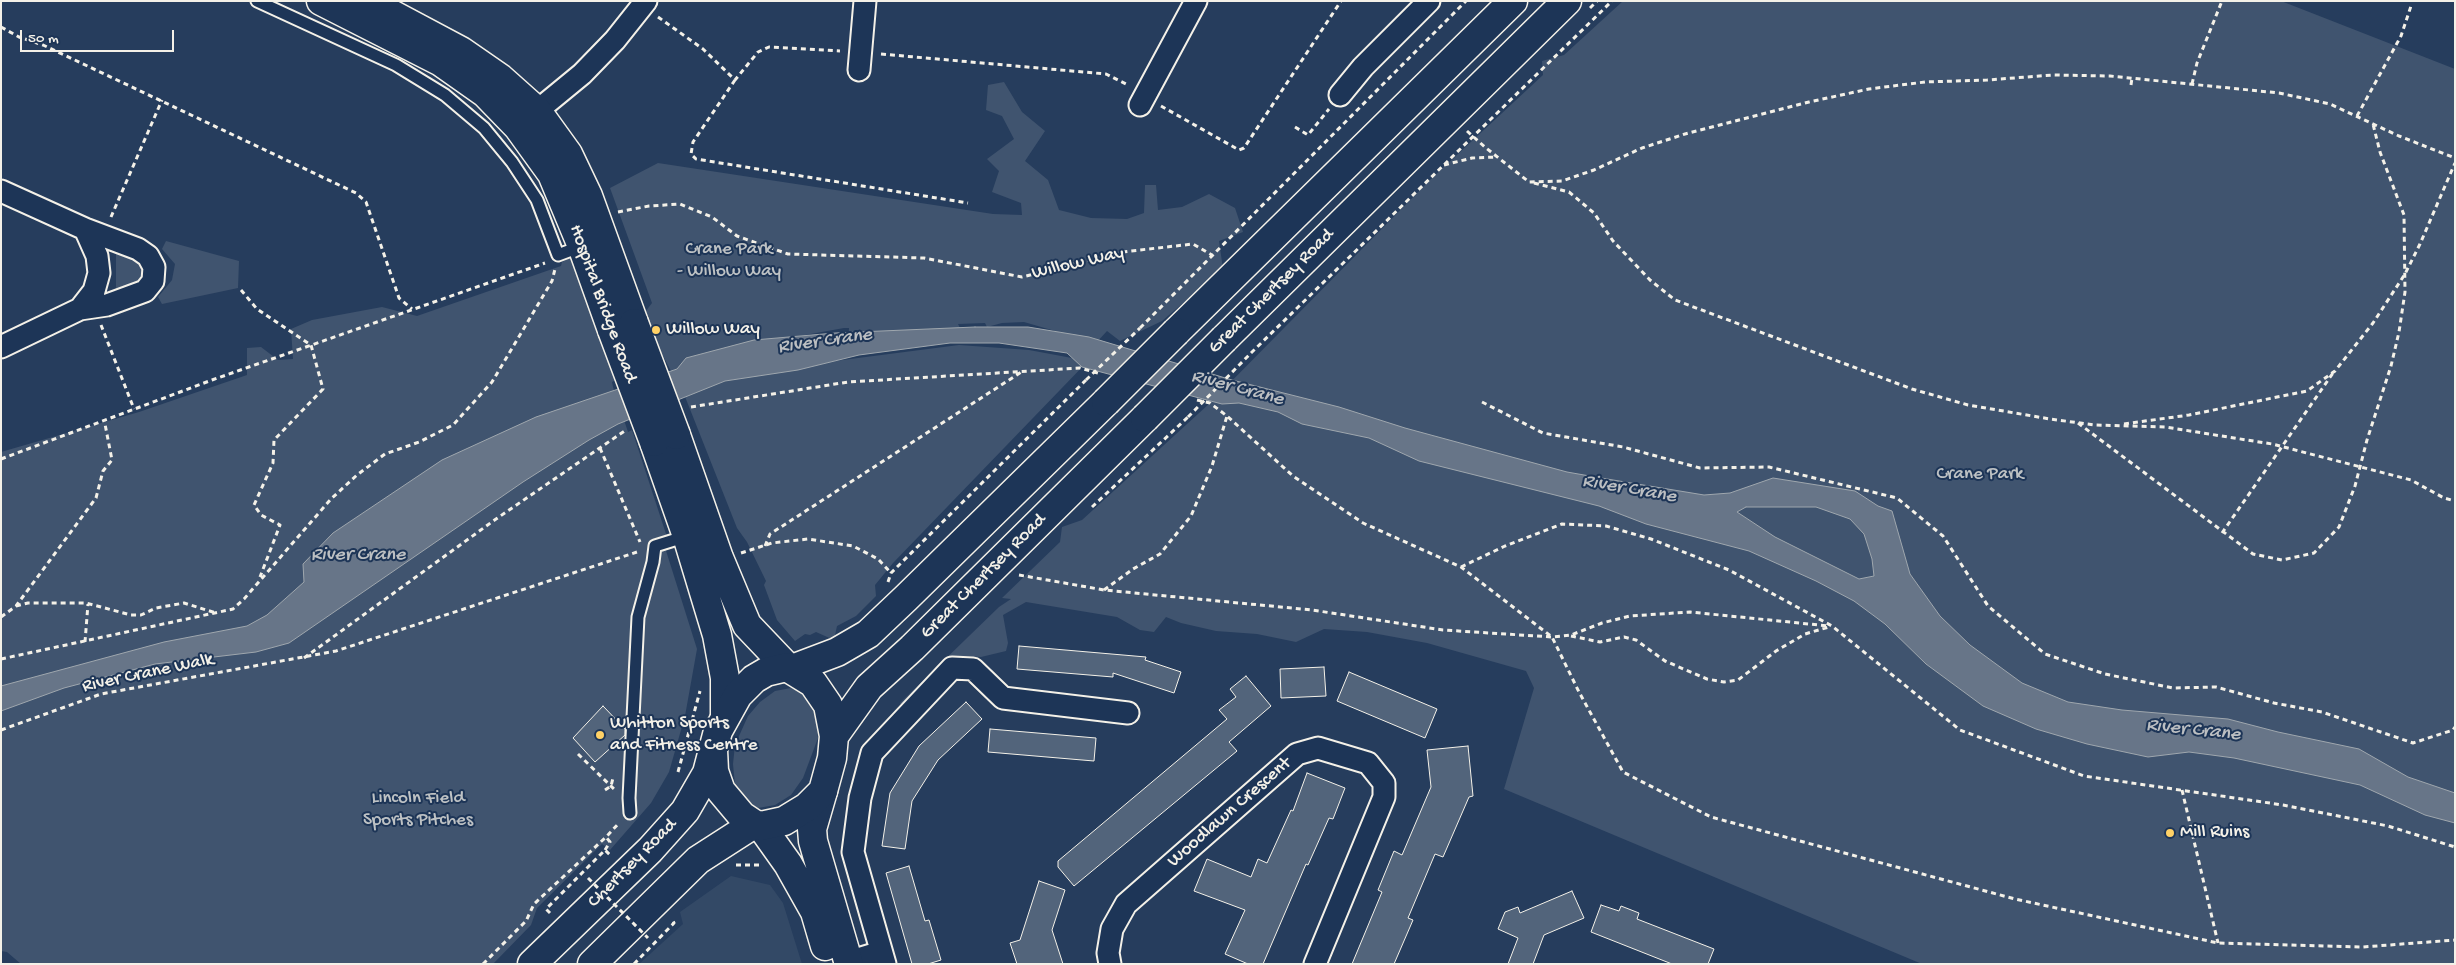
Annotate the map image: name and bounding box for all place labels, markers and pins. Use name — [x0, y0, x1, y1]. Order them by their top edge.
place label: Willow Way — [666, 319, 760, 341]
marker: Willow Way — [650, 324, 662, 336]
place label: Whitton Sports and Fitness Centre — [610, 713, 758, 757]
marker: Whitton Sports and Fitness Centre — [594, 729, 606, 741]
place label: Mill Ruins — [2180, 822, 2249, 844]
marker: Mill Ruins — [2164, 827, 2176, 839]

